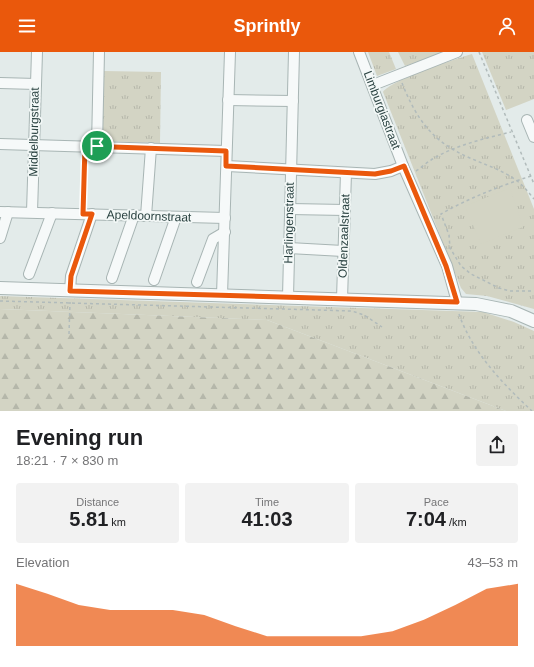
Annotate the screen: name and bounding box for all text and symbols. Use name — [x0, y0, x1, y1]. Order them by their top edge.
icon: menu — [16, 15, 38, 37]
icon: person — [496, 15, 518, 37]
text: Sprintly — [233, 16, 301, 36]
street label: Limburgiastraat — [361, 69, 404, 152]
street label: Middelburgstraat — [26, 87, 42, 177]
pin — [80, 129, 114, 163]
icon: arrive — [86, 135, 108, 157]
street label: Harlingenstraat — [281, 182, 297, 264]
street label: Oldenzaalstraat — [336, 193, 352, 278]
street label: Apeldoornstraat — [106, 208, 192, 224]
button: share — [476, 424, 518, 466]
text: Evening run — [16, 425, 143, 450]
text: 18:21 · 7 × 830 m — [16, 453, 118, 468]
text: Distance — [76, 496, 119, 508]
text: Time — [255, 496, 279, 508]
text: Pace — [424, 496, 449, 508]
text: 5.81 — [69, 508, 108, 530]
text: 41:03 — [241, 508, 293, 530]
text: 7:04 — [406, 508, 446, 530]
text: km — [108, 516, 126, 528]
text: /km — [446, 516, 467, 528]
text: Elevation — [16, 555, 69, 570]
text: 43–53 m — [467, 555, 518, 570]

